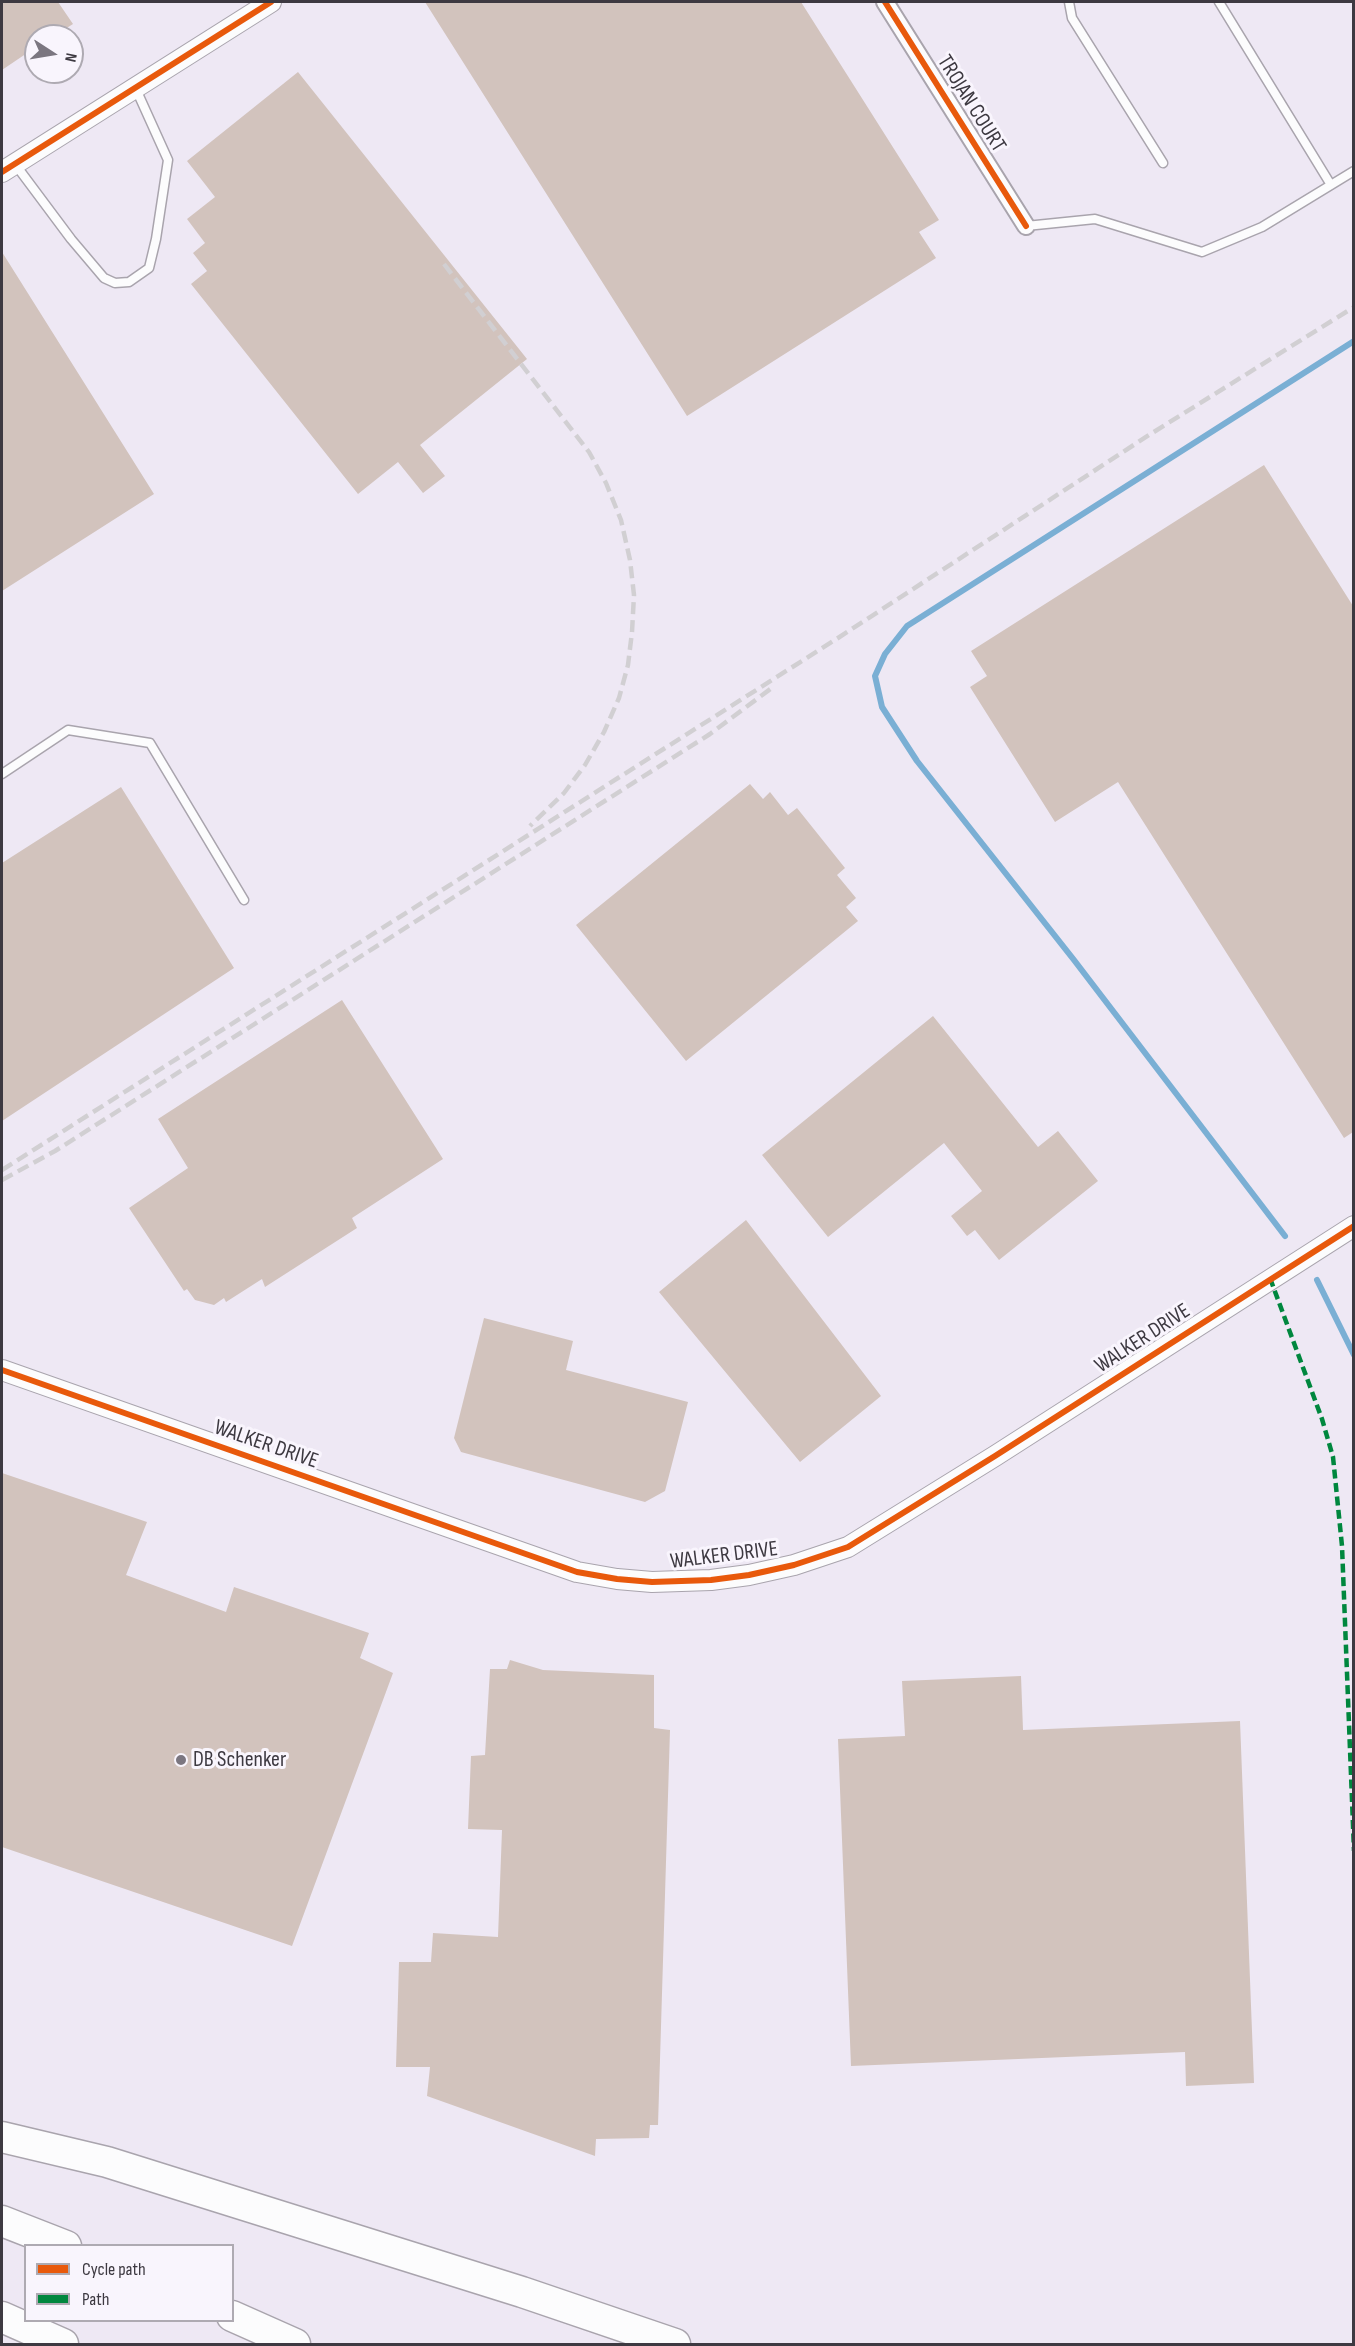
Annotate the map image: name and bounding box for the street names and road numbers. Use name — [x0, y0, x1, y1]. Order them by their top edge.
street label: TROJAN COURT — [931, 51, 1011, 157]
street label: WALKER DRIVE — [1090, 1298, 1196, 1380]
street label: WALKER DRIVE — [210, 1415, 322, 1475]
street label: WALKER DRIVE — [669, 1536, 779, 1576]

